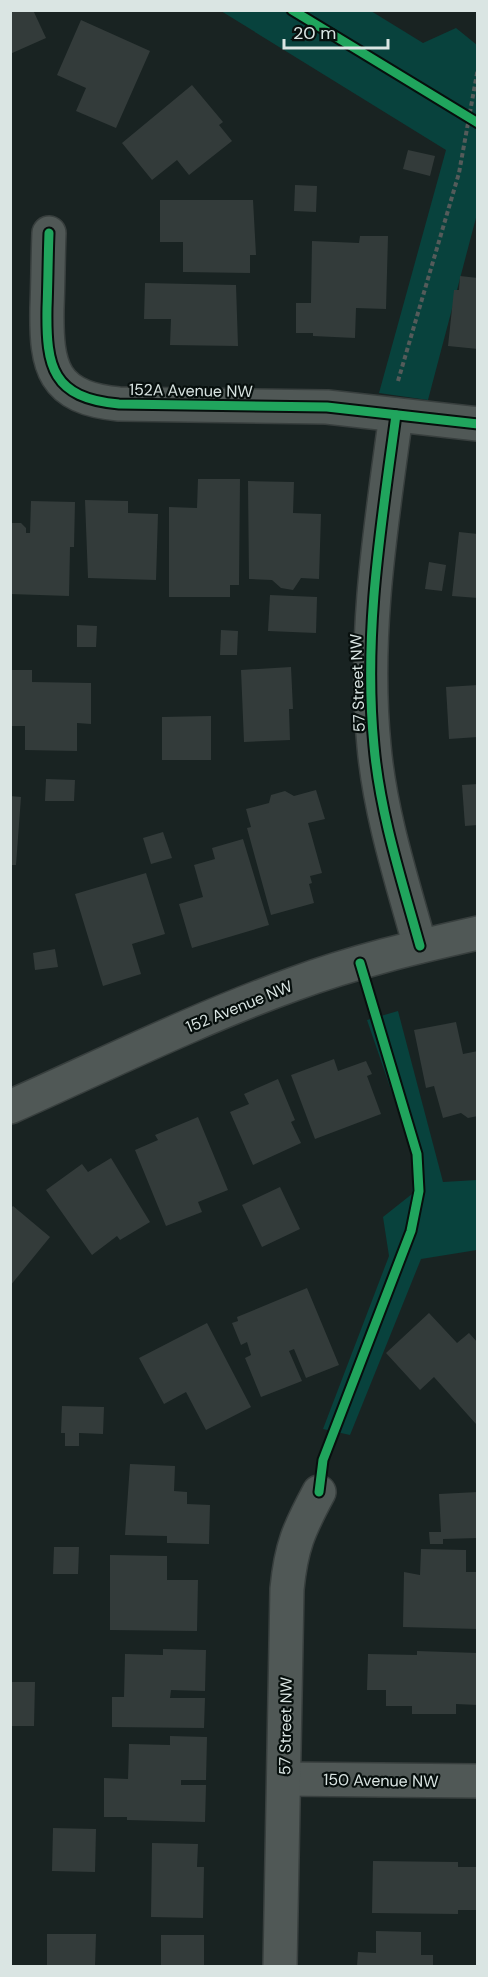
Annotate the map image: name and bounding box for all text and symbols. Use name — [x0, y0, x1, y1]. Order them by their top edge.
scale bar — [284, 12, 388, 50]
text: 20 m — [293, 21, 336, 45]
street label: 152A Avenue NW — [129, 379, 254, 402]
street label: 57 Street NW — [345, 633, 370, 733]
street label: 152 Avenue NW — [183, 975, 296, 1037]
street label: 57 Street NW — [274, 1676, 297, 1775]
street label: 150 Avenue NW — [323, 1769, 439, 1792]

